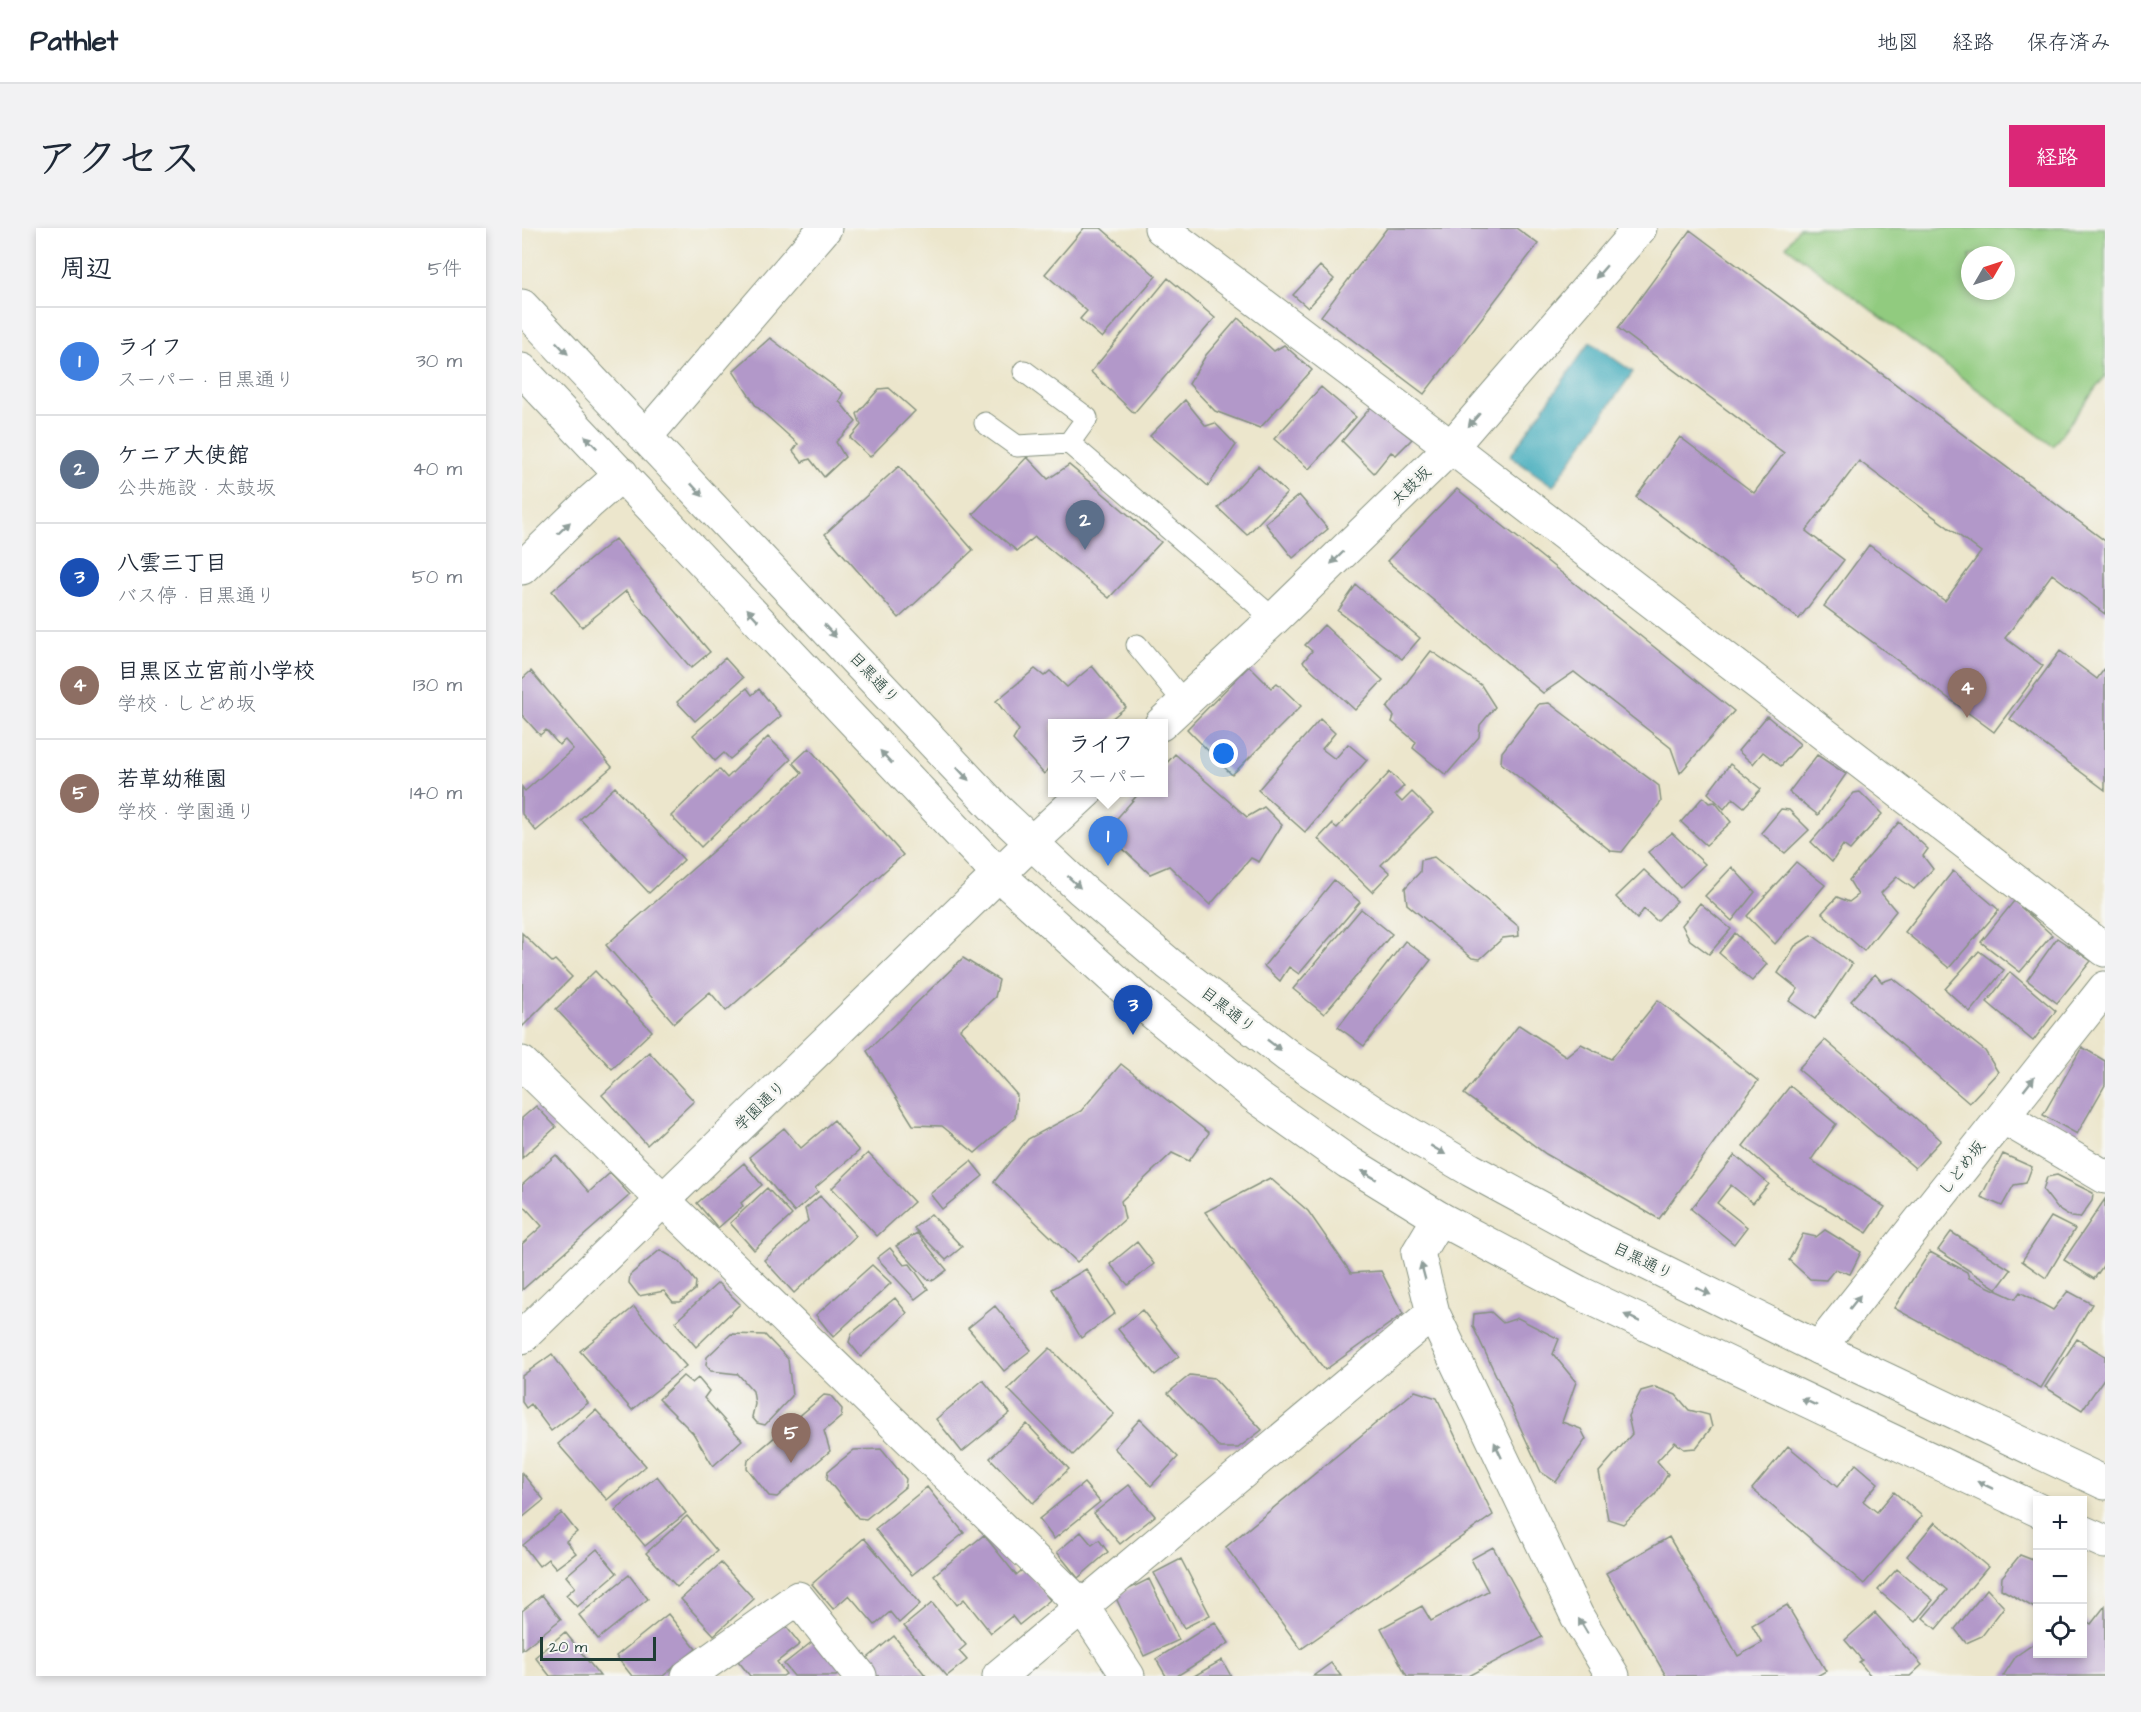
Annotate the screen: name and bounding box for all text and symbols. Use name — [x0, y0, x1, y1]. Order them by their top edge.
text: Pathlet — [30, 22, 118, 61]
text: 地図 — [1877, 28, 1919, 57]
text: 経路 — [1952, 28, 1994, 57]
text: 保存済み — [2027, 28, 2111, 57]
button: 経路 — [2009, 125, 2105, 187]
text: アクセス — [36, 131, 201, 189]
north arrow — [1961, 246, 2015, 300]
text: 周辺 — [60, 251, 112, 287]
text: 5件 — [428, 255, 462, 283]
one-way arrow — [1595, 264, 1608, 280]
text: ライフ — [117, 332, 183, 363]
one-way arrow — [555, 341, 569, 355]
text: 1 — [78, 347, 81, 375]
text: 30 m — [416, 347, 462, 375]
text: スーパー · 目黒通り — [117, 366, 295, 394]
one-way arrow — [1468, 412, 1481, 427]
one-way arrow — [584, 434, 598, 449]
text: ケニア大使館 — [117, 440, 249, 471]
text: 2 — [74, 455, 85, 483]
text: 40 m — [412, 455, 462, 483]
street label: 太鼓坂 — [1386, 461, 1436, 511]
text: 公共施設 · 太鼓坂 — [117, 474, 276, 502]
one-way arrow — [689, 482, 703, 496]
pin: 2 — [1066, 500, 1104, 550]
one-way arrow — [556, 521, 570, 535]
text: 八雲三丁目 — [117, 548, 227, 579]
one-way arrow — [1330, 551, 1344, 565]
text: 3 — [74, 563, 85, 591]
text: 50 m — [412, 563, 462, 591]
text: バス停 · 目黒通り — [117, 582, 276, 610]
one-way arrow — [746, 608, 760, 622]
one-way arrow — [823, 624, 837, 638]
street label: 目黒通り — [844, 647, 904, 709]
text: 目黒区立宮前小学校 — [117, 656, 315, 687]
pin: 4 — [1948, 668, 1986, 718]
text: 4 — [73, 671, 86, 699]
text: 130 m — [413, 671, 462, 699]
text: 学校 · しどめ坂 — [117, 690, 256, 718]
popup — [1048, 719, 1168, 797]
text: ライフ — [1068, 729, 1134, 760]
your location — [1209, 739, 1238, 768]
one-way arrow — [879, 750, 893, 765]
text: スーパー — [1068, 763, 1148, 791]
text: 若草幼稚園 — [117, 764, 227, 795]
one-way arrow — [956, 767, 970, 781]
text: 5 — [72, 779, 87, 807]
text: 140 m — [410, 779, 462, 807]
text: 学校 · 学園通り — [117, 798, 256, 826]
pin: 1 — [1088, 816, 1128, 866]
one-way arrow — [1067, 875, 1081, 889]
street label: 目黒通り — [1196, 982, 1260, 1038]
pin: 3 — [1114, 986, 1152, 1035]
one-way arrow — [1266, 1039, 1282, 1052]
street label: 学園通り — [729, 1076, 791, 1136]
one-way arrow — [2022, 1076, 2035, 1092]
street label: しどめ坂 — [1934, 1136, 1990, 1200]
one-way arrow — [1430, 1145, 1446, 1156]
one-way arrow — [1361, 1169, 1377, 1180]
street label: 目黒通り — [1609, 1237, 1677, 1285]
one-way arrow — [1418, 1262, 1428, 1280]
one-way arrow — [1694, 1286, 1711, 1296]
one-way arrow — [1849, 1294, 1862, 1310]
one-way arrow — [1624, 1313, 1641, 1322]
one-way arrow — [1800, 1397, 1817, 1406]
pin: 5 — [772, 1414, 810, 1463]
one-way arrow — [1494, 1442, 1503, 1459]
one-way arrow — [1976, 1481, 1993, 1490]
map controls — [2033, 1496, 2087, 1658]
button: + — [2033, 1496, 2087, 1550]
button: − — [2033, 1550, 2087, 1604]
button: locate — [2033, 1604, 2087, 1658]
one-way arrow — [1578, 1617, 1588, 1634]
scale bar — [540, 1634, 656, 1662]
text: 20 m — [549, 1636, 587, 1658]

